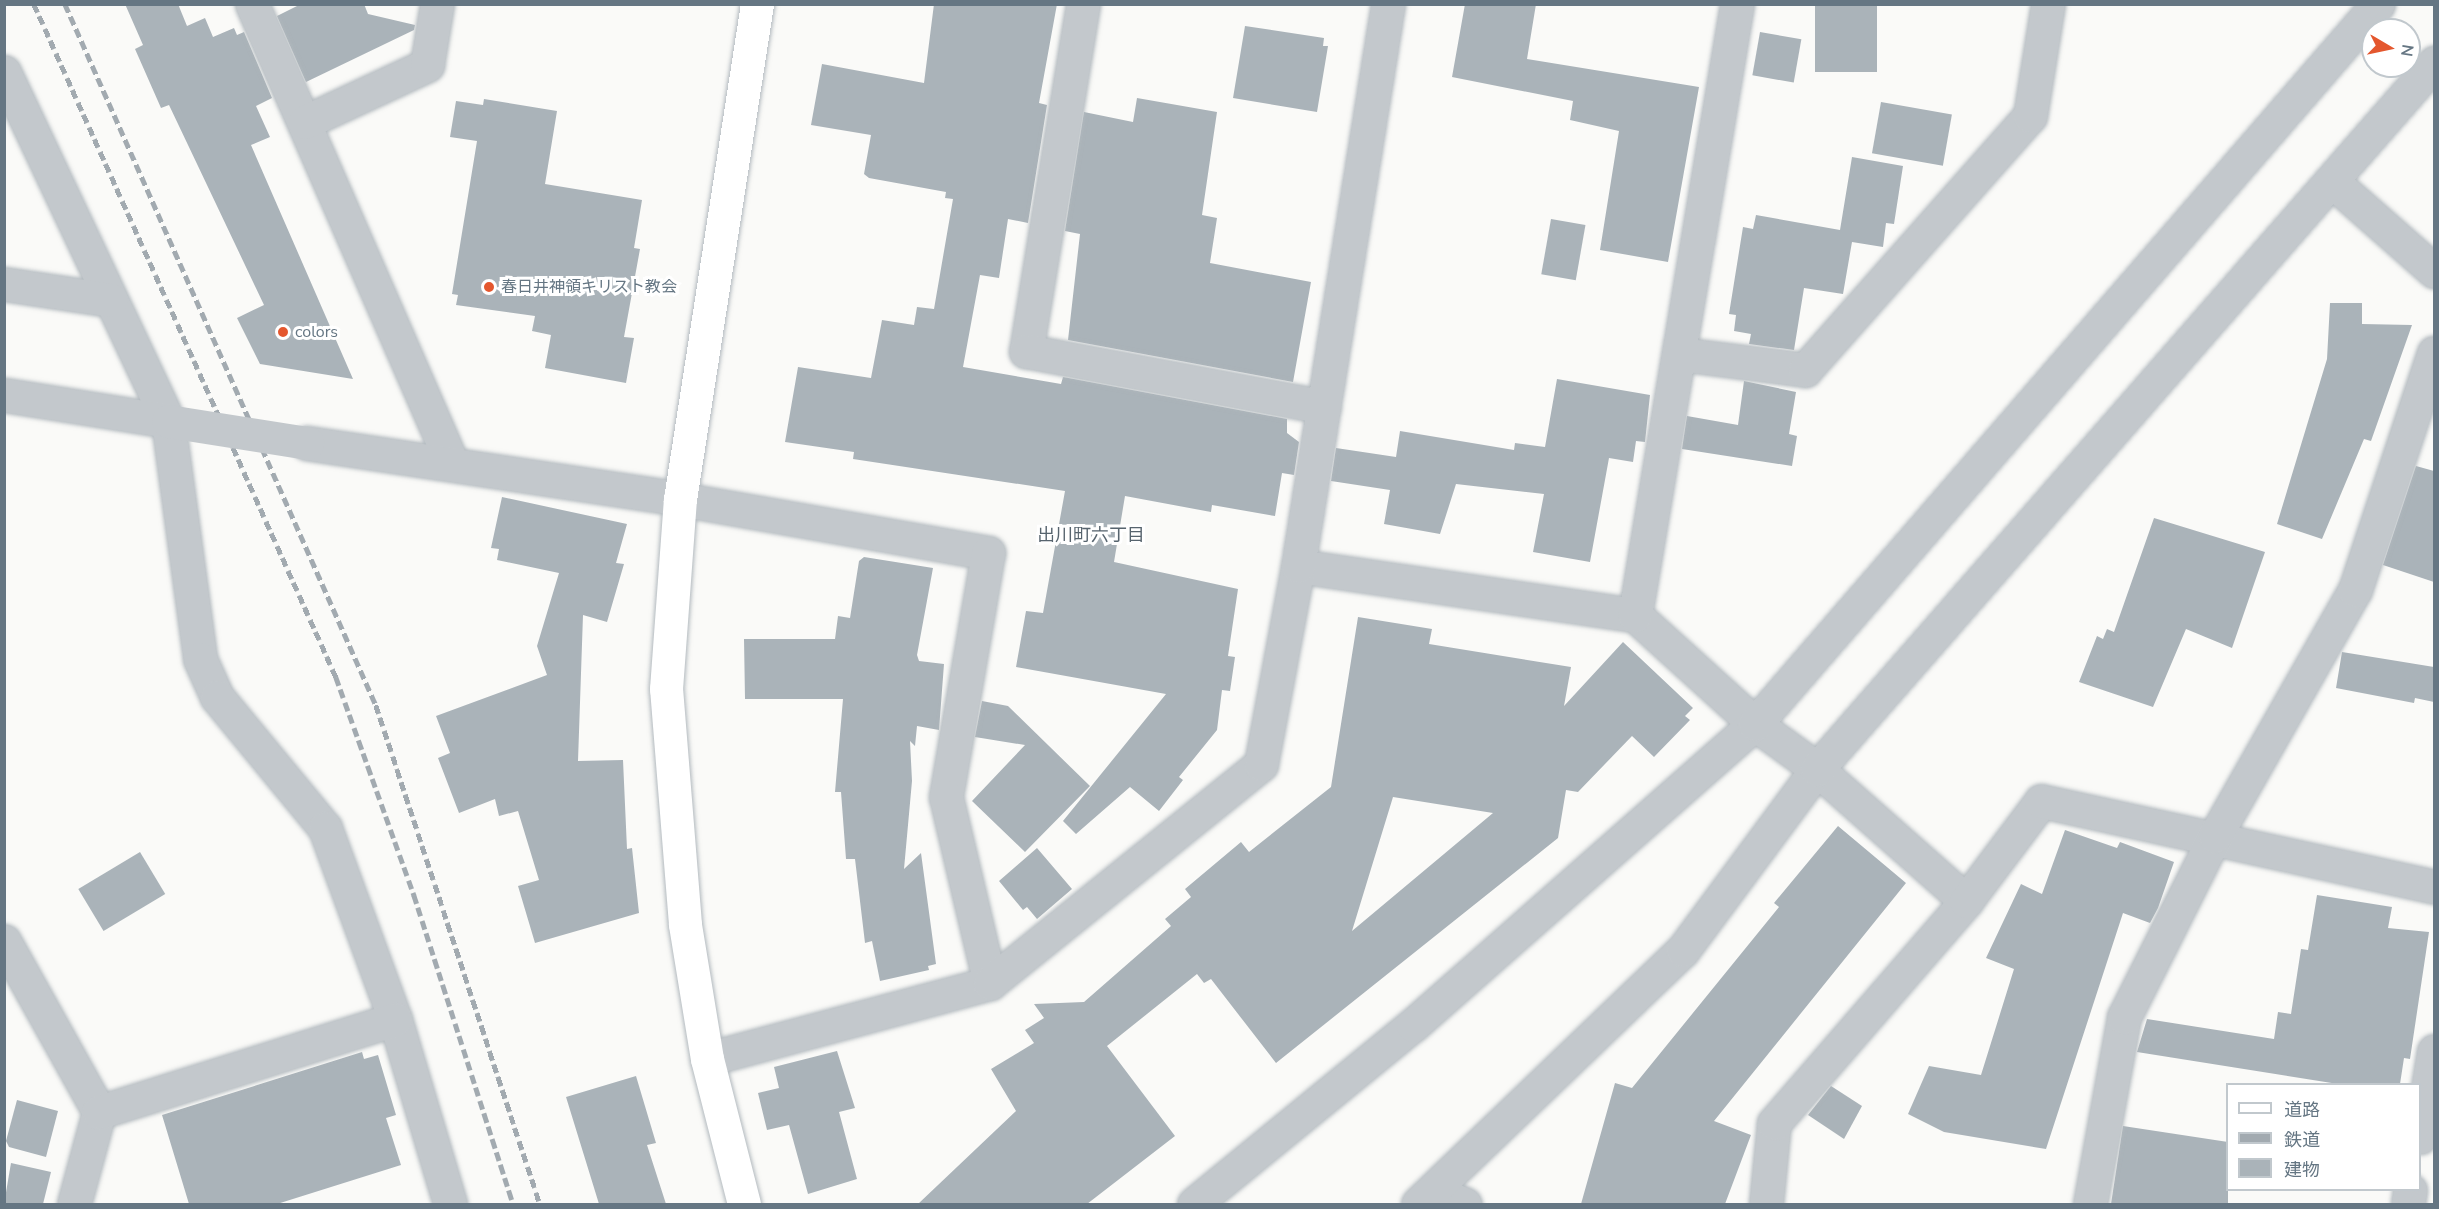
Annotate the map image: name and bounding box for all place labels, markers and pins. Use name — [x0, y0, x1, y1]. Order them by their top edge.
place label: 春日井神領キリスト教会 — [501, 277, 677, 297]
marker: 春日井神領キリスト教会 — [482, 280, 496, 294]
place label: colors — [295, 322, 338, 342]
marker: colors — [276, 325, 290, 339]

